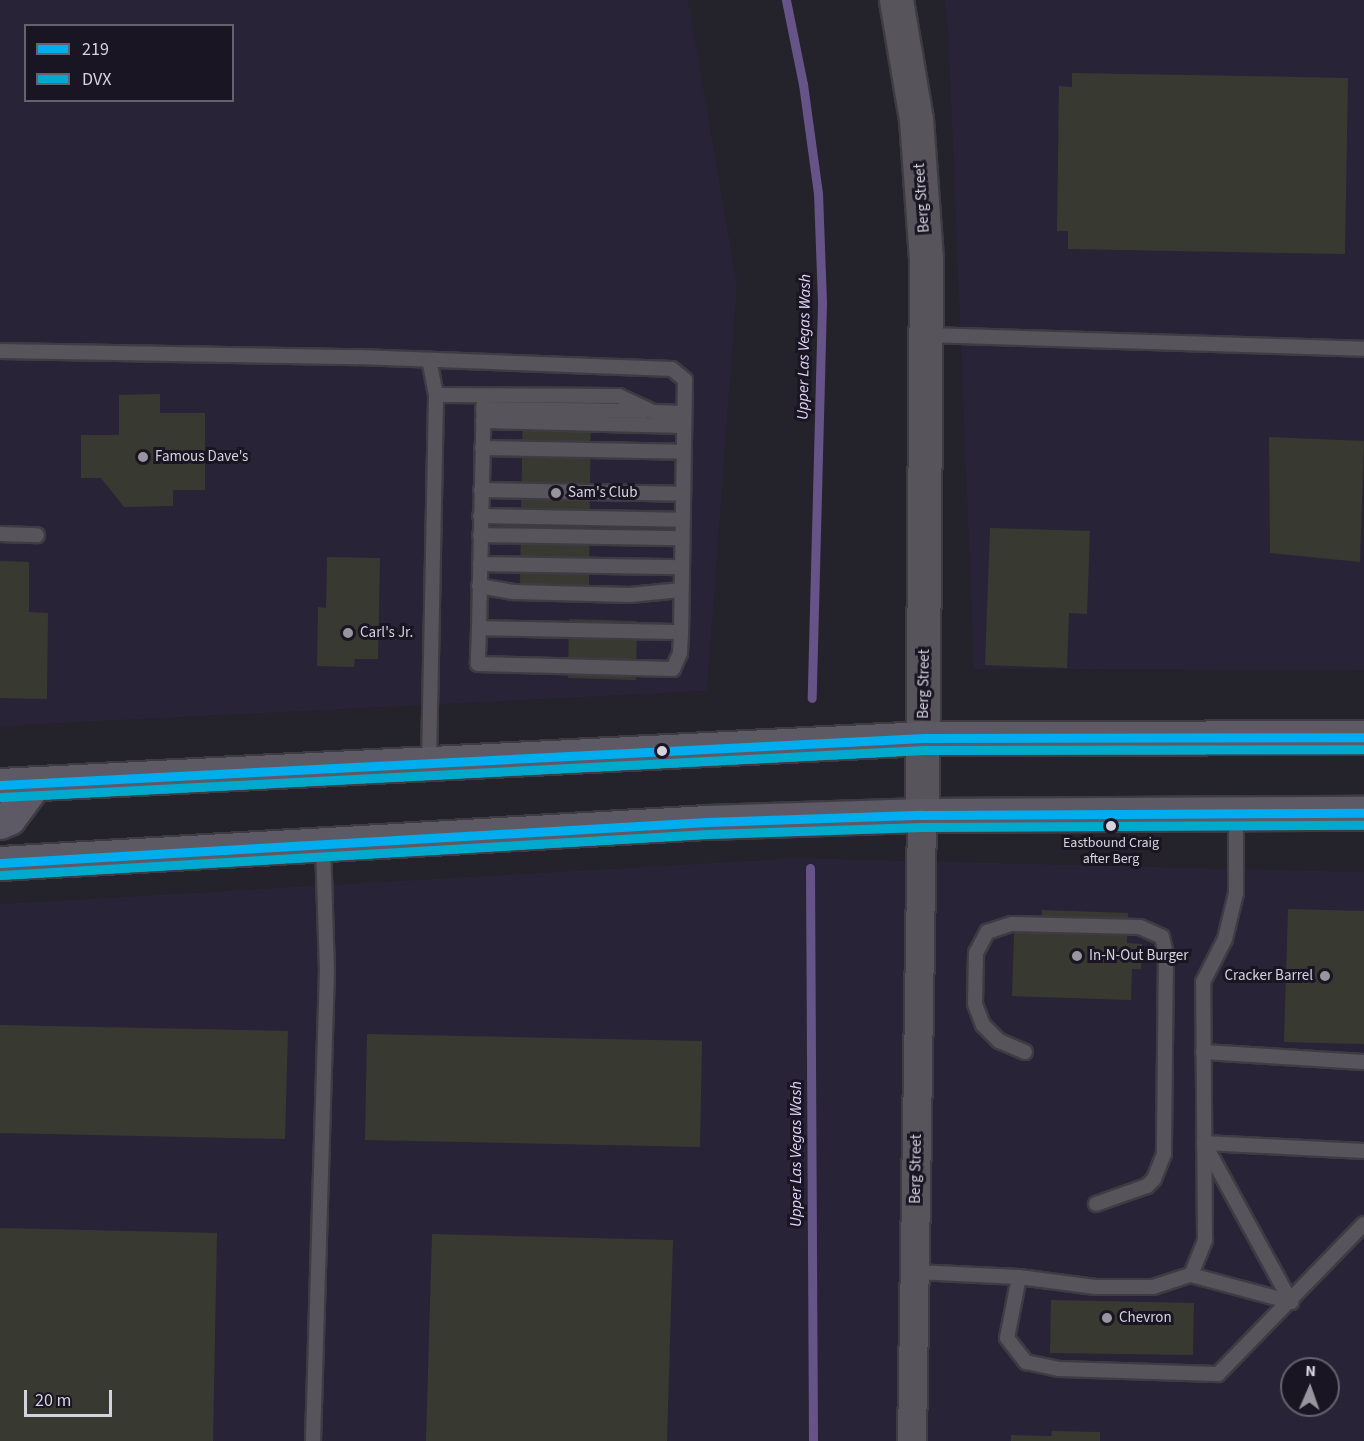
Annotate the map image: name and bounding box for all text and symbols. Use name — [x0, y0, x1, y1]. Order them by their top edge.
legend — [24, 24, 234, 102]
text: 219 — [82, 37, 109, 62]
text: DVX — [82, 67, 111, 92]
street label: Berg Street — [911, 163, 933, 233]
water label: Upper Las Vegas Wash — [793, 274, 815, 420]
place label: Famous Dave's — [155, 448, 248, 466]
marker: Famous Dave's — [136, 450, 150, 464]
place label: Sam's Club — [568, 484, 638, 502]
marker: Sam's Club — [549, 486, 563, 500]
place label: Carl's Jr. — [360, 624, 413, 642]
marker: Carl's Jr. — [341, 626, 355, 640]
street label: Berg Street — [914, 649, 934, 719]
unlabelled marker — [656, 745, 668, 757]
marker: Eastbound Craig after Berg — [1105, 820, 1117, 832]
place label: Eastbound Craig after Berg — [1063, 835, 1159, 868]
place label: In-N-Out Burger — [1089, 947, 1188, 965]
marker: In-N-Out Burger — [1070, 949, 1084, 963]
place label: Cracker Barrel — [1224, 967, 1313, 985]
marker: Cracker Barrel — [1318, 969, 1332, 983]
water label: Upper Las Vegas Wash — [786, 1081, 806, 1227]
street label: Berg Street — [906, 1134, 926, 1204]
place label: Chevron — [1119, 1309, 1172, 1327]
marker: Chevron — [1100, 1311, 1114, 1325]
north arrow — [1280, 1357, 1340, 1417]
text: N — [1305, 1360, 1316, 1382]
scale bar — [27, 1378, 116, 1416]
text: 20 m — [35, 1388, 71, 1413]

